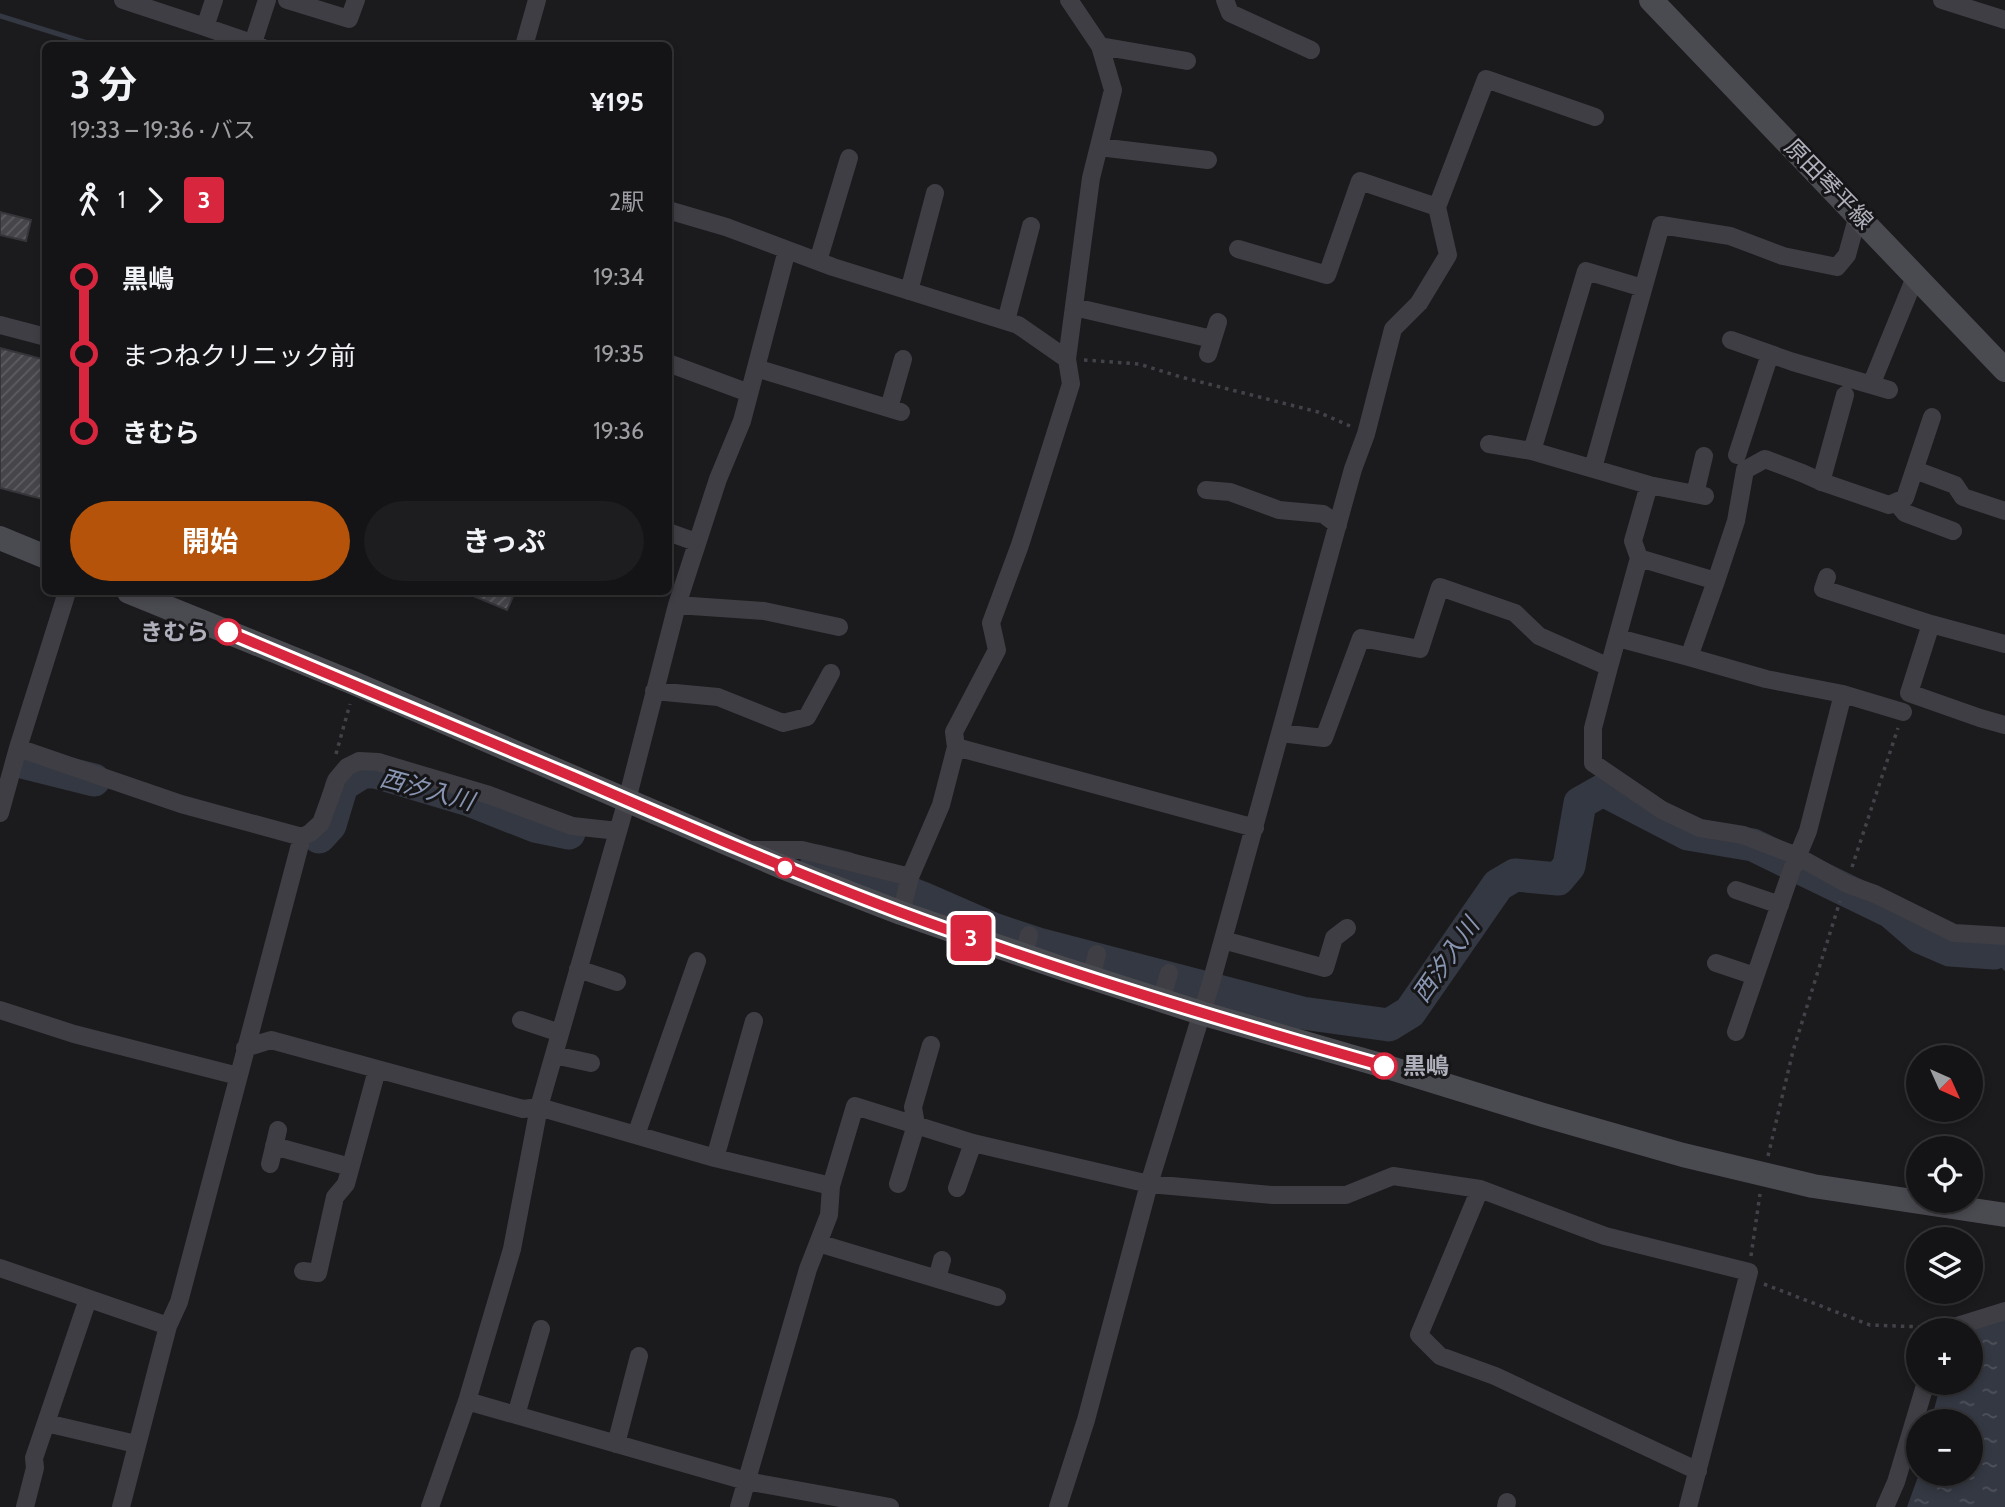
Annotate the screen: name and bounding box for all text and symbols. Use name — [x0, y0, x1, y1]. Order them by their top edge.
text: 3 分 — [70, 61, 137, 108]
text: ¥195 — [590, 86, 644, 118]
text: 19:33 – 19:36 · バス — [70, 116, 256, 144]
street label: 原田琴平線 — [1779, 133, 1879, 235]
icon: walk — [70, 181, 108, 219]
icon: forward — [136, 181, 174, 219]
text: 3 — [198, 185, 210, 214]
text: 1 — [118, 186, 126, 214]
text: 2駅 — [609, 188, 644, 216]
text: 黒嶋 — [122, 263, 174, 295]
text: 19:34 — [593, 263, 644, 291]
text: まつねクリニック前 — [122, 340, 356, 372]
text: 19:35 — [594, 340, 644, 368]
text: きむら — [122, 417, 200, 449]
text: 19:36 — [593, 417, 644, 445]
button: 開始 — [70, 501, 350, 581]
button: きっぷ — [364, 501, 644, 581]
place label: きむら — [140, 618, 209, 646]
marker: きむら — [215, 619, 241, 645]
water label: 西汐入川 — [377, 763, 480, 817]
unlabelled marker — [775, 858, 795, 878]
water label: 西汐入川 — [1406, 910, 1487, 1007]
line badge: 3 — [948, 915, 994, 961]
text: 3 — [965, 923, 977, 952]
north arrow — [1906, 1045, 1983, 1122]
map controls — [1906, 1045, 1983, 1486]
place label: 黒嶋 — [1403, 1052, 1449, 1080]
marker: 黒嶋 — [1371, 1053, 1397, 1079]
button: locate — [1906, 1136, 1983, 1213]
button: layers — [1906, 1227, 1983, 1304]
button: + — [1906, 1318, 1983, 1395]
button: − — [1906, 1409, 1983, 1486]

